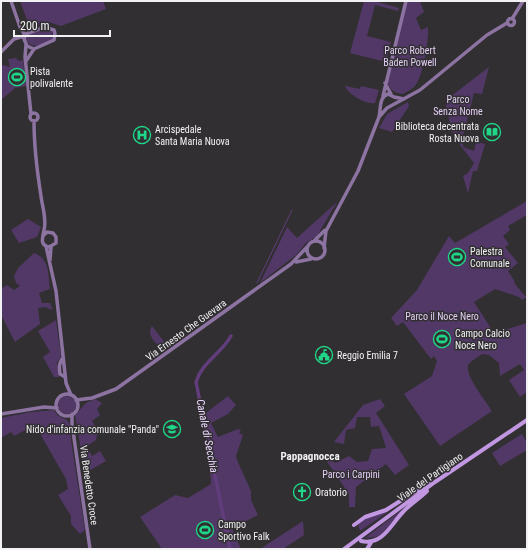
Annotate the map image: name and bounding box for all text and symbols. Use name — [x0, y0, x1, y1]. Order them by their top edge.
scale bar — [14, 12, 110, 38]
text: 200 m — [20, 19, 50, 33]
park label: Parco Robert Baden Powell — [383, 45, 437, 68]
place label: Pista polivalente — [30, 66, 73, 89]
sports icon: Pista polivalente — [7, 67, 27, 87]
park label: Parco Senza Nome — [433, 94, 483, 117]
place label: Biblioteca decentrata Rosta Nuova — [395, 121, 479, 144]
library icon: Biblioteca decentrata Rosta Nuova — [482, 122, 502, 142]
place label: Arcispedale Santa Maria Nuova — [155, 124, 230, 147]
hospital icon: Arcispedale Santa Maria Nuova — [132, 125, 152, 145]
place label: Palestra Comunale — [470, 246, 510, 269]
sports icon: Palestra Comunale — [447, 247, 467, 267]
street label: Via Ernesto Che Guevara — [144, 297, 229, 363]
park label: Parco il Noce Nero — [405, 311, 479, 322]
place label: Campo Calcio Noce Nero — [455, 328, 510, 351]
sports icon: Campo Calcio Noce Nero — [432, 329, 452, 349]
public building icon: Reggio Emilia 7 — [314, 345, 334, 365]
place label: Reggio Emilia 7 — [337, 350, 398, 361]
water label: Canale di Secchia — [193, 398, 221, 474]
school or university icon: Nido d'infanzia comunale "Panda" — [162, 419, 182, 439]
place label: Nido d'infanzia comunale "Panda" — [26, 424, 159, 435]
street label: Via Benedetto Croce — [78, 444, 100, 526]
district label: Pappagnocca — [280, 450, 340, 463]
street label: Viale del Partigiano — [395, 450, 465, 504]
park label: Parco i Carpini — [322, 469, 380, 480]
church icon: Oratorio — [292, 482, 312, 502]
place label: Oratorio — [315, 487, 347, 498]
place label: Campo Sportivo Falk — [218, 519, 270, 542]
sports icon: Campo Sportivo Falk — [195, 520, 215, 540]

